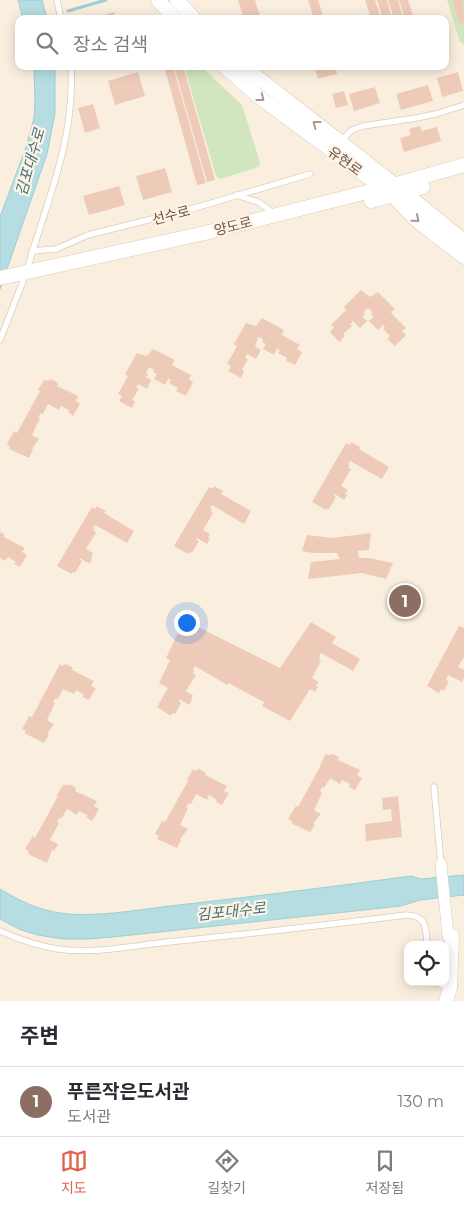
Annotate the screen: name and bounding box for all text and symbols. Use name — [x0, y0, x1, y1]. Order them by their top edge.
search box — [15, 15, 449, 70]
icon: search — [33, 29, 61, 57]
text: 장소 검색 — [73, 33, 148, 56]
one-way arrow — [255, 92, 264, 100]
one-way arrow — [312, 121, 322, 130]
water label: 김포대수로 — [11, 125, 49, 198]
street label: 유현로 — [324, 142, 366, 180]
street label: 선수로 — [150, 201, 192, 229]
street label: 양도로 — [212, 213, 254, 239]
one-way arrow — [411, 213, 420, 222]
pin: 1 — [389, 582, 421, 620]
your location — [174, 610, 200, 636]
water label: 김포대수로 — [196, 898, 267, 924]
map controls — [404, 941, 449, 986]
button: locate — [404, 941, 449, 986]
text: 주변 — [20, 1023, 59, 1048]
text: 푸른작은도서관 — [67, 1080, 189, 1103]
text: 1 — [33, 1092, 39, 1111]
text: 130 m — [397, 1092, 444, 1111]
text: 도서관 — [67, 1107, 111, 1126]
tab: 지도 — [60, 1147, 88, 1197]
tab: 길찾기 — [207, 1147, 246, 1197]
tab: 저장됨 — [366, 1147, 404, 1197]

